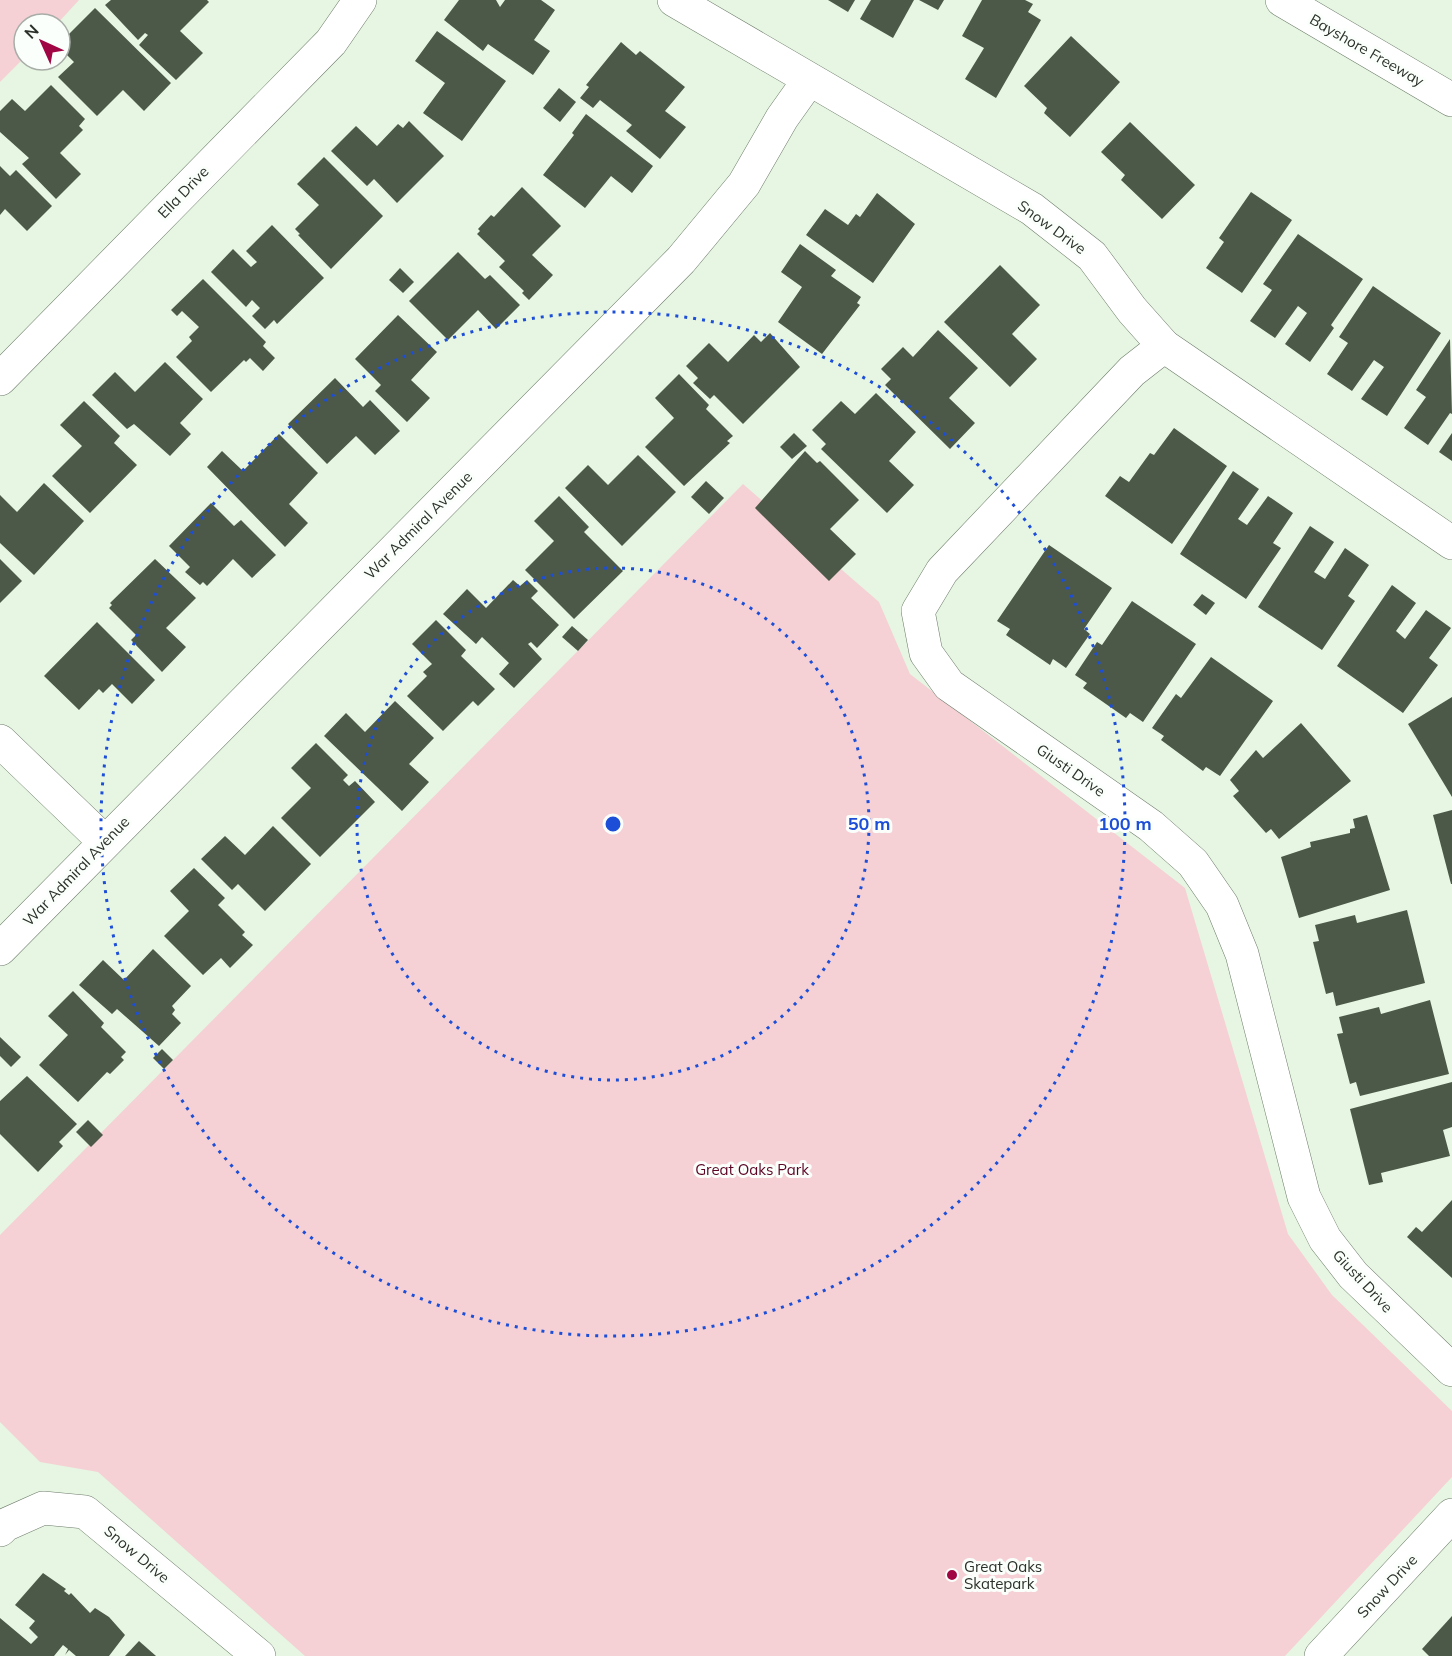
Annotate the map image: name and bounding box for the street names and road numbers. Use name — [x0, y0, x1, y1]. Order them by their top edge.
street label: Bayshore Freeway — [1306, 10, 1428, 90]
street label: Ella Drive — [154, 162, 212, 222]
street label: Snow Drive — [1014, 196, 1090, 258]
street label: War Admiral Avenue — [360, 467, 476, 583]
street label: Giusti Drive — [1033, 739, 1109, 801]
street label: War Admiral Avenue — [19, 812, 133, 930]
street label: Giusti Drive — [1329, 1245, 1397, 1317]
street label: Snow Drive — [100, 1521, 174, 1587]
street label: Snow Drive — [1353, 1550, 1421, 1622]

